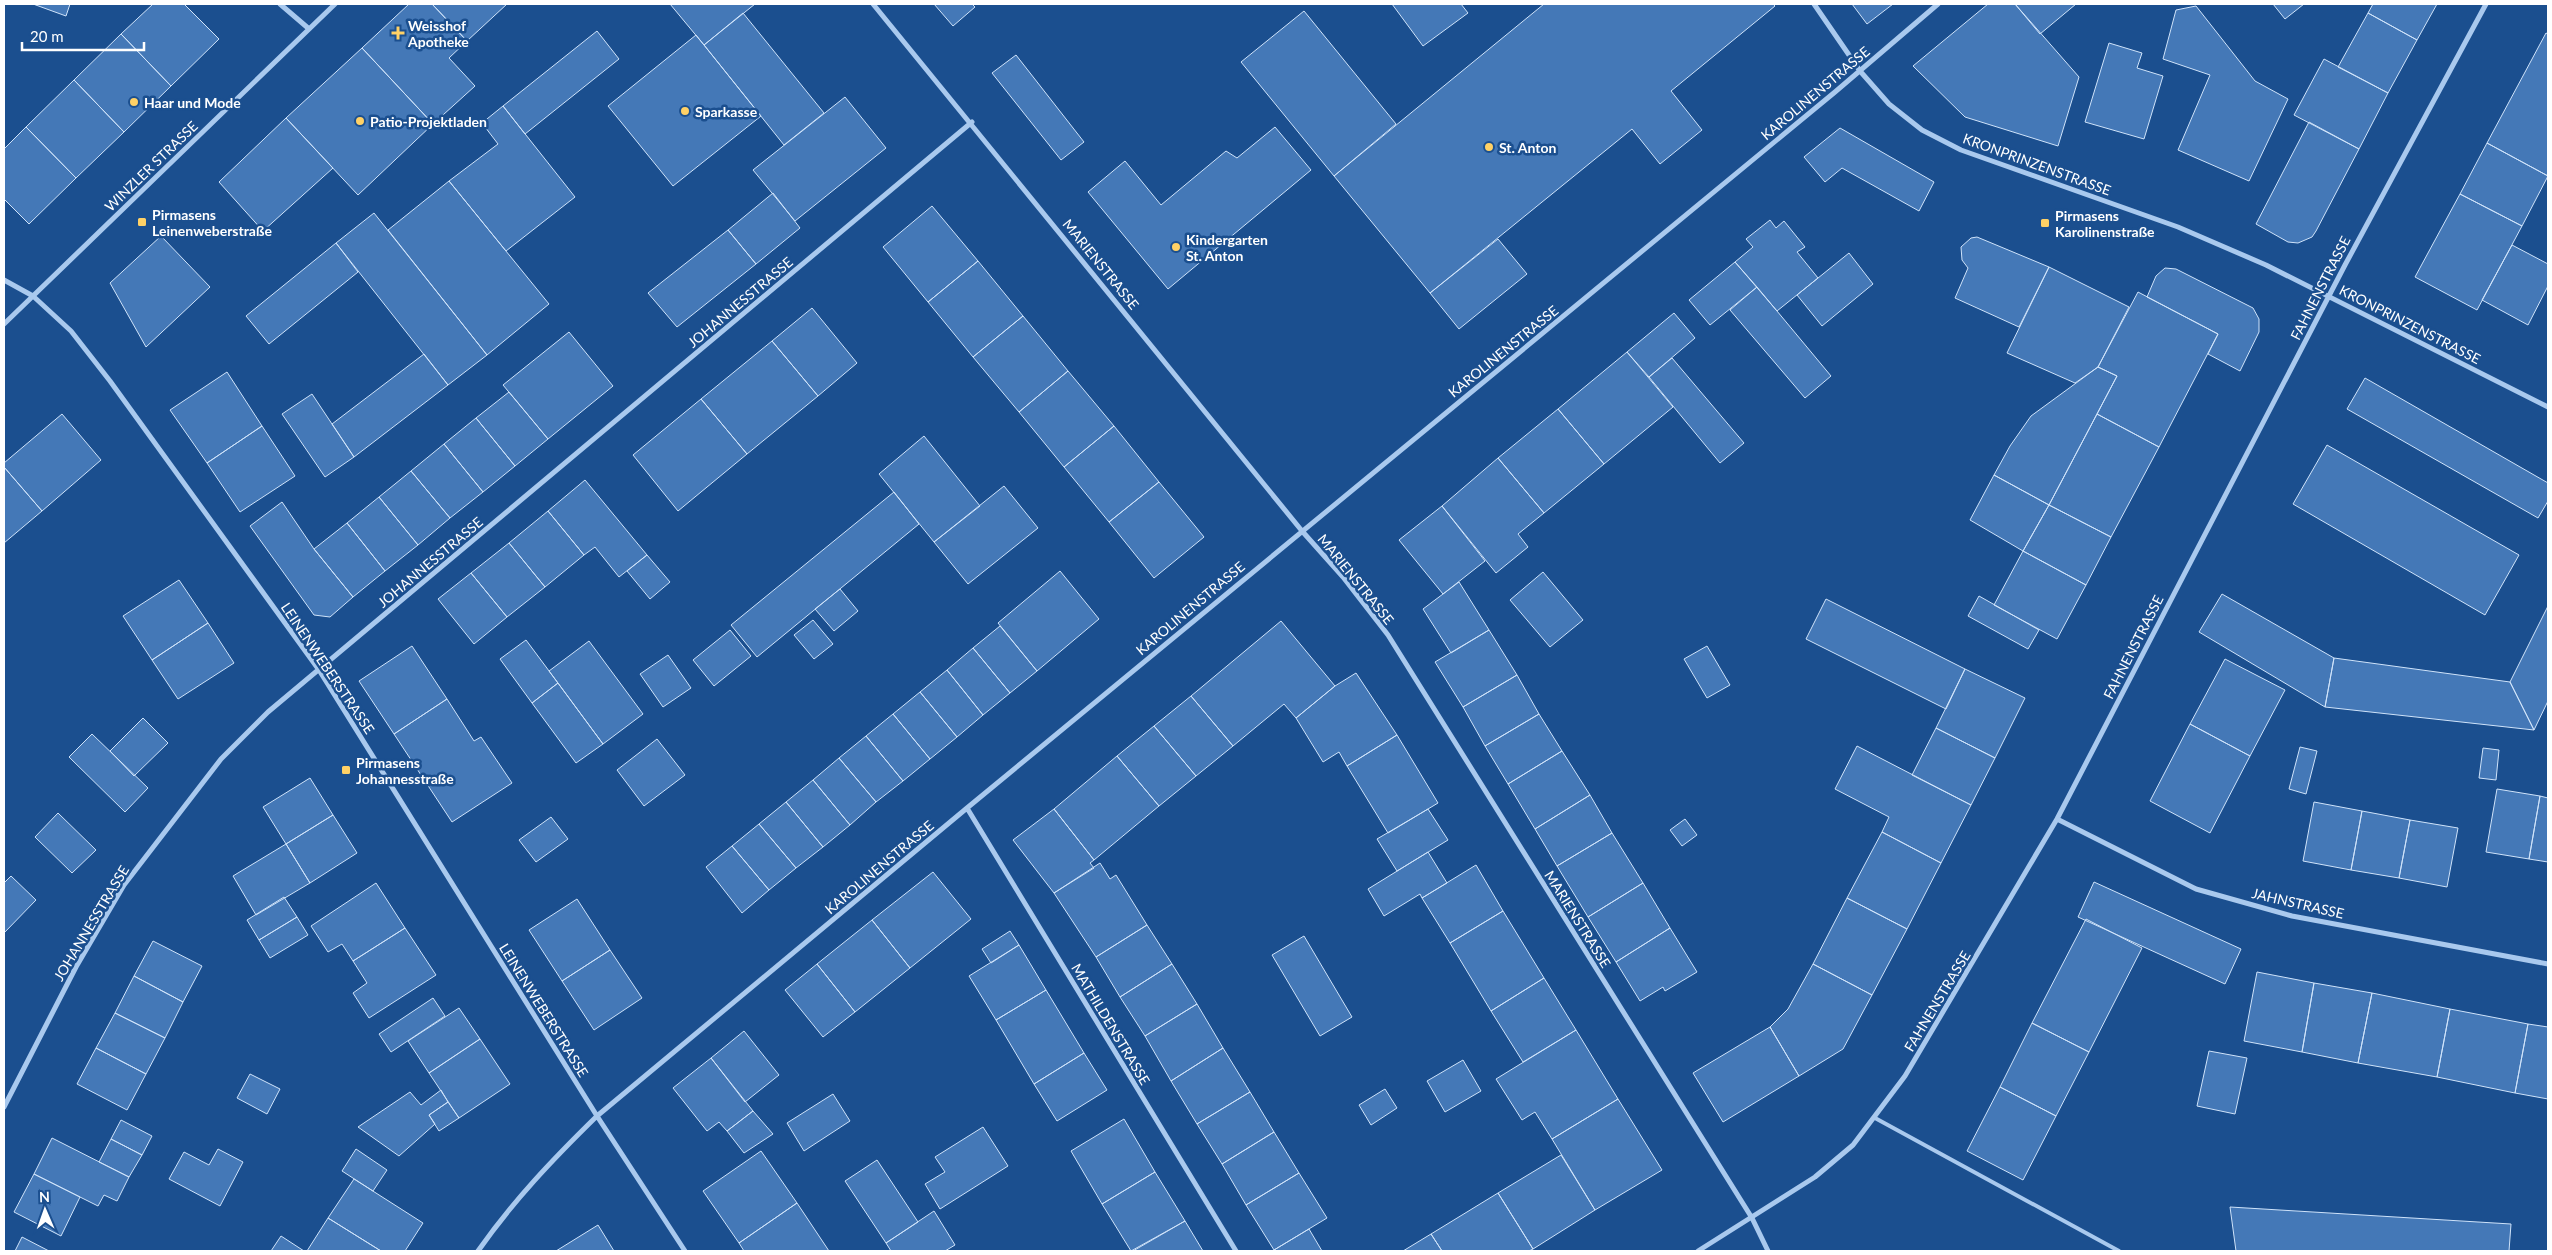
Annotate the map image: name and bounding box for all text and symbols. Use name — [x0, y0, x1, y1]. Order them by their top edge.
place label: Weisshof Apotheke — [407, 17, 469, 50]
scale bar — [22, 20, 145, 52]
text: 20 m — [30, 27, 64, 45]
marker: Weisshof Apotheke — [392, 27, 404, 39]
street label: KAROLINENSTRASSE — [1757, 43, 1873, 143]
place label: Haar und Mode — [144, 94, 241, 111]
marker: Haar und Mode — [128, 96, 140, 108]
place label: Sparkasse — [695, 103, 758, 120]
marker: Sparkasse — [679, 105, 691, 117]
place label: Patio-Projektladen — [370, 113, 487, 130]
marker: Patio-Projektladen — [354, 115, 366, 127]
street label: WINZLER STRASSE — [101, 117, 201, 215]
street label: KRONPRINZENSTRASSE — [1961, 129, 2113, 199]
place label: St. Anton — [1499, 139, 1557, 156]
marker: St. Anton — [1483, 141, 1495, 153]
place label: Pirmasens Leinenweberstraße — [152, 206, 272, 239]
place label: Pirmasens Karolinenstraße — [2055, 207, 2155, 240]
street label: MARIENSTRASSE — [1059, 215, 1143, 313]
marker: Pirmasens Leinenweberstraße — [136, 216, 148, 228]
marker: Pirmasens Karolinenstraße — [2039, 217, 2051, 229]
place label: Kindergarten St. Anton — [1186, 231, 1268, 264]
street label: FAHNENSTRASSE — [2287, 233, 2353, 343]
marker: Kindergarten St. Anton — [1170, 241, 1182, 253]
street label: JOHANNESSTRASSE — [684, 253, 796, 351]
street label: KRONPRINZENSTRASSE — [2337, 281, 2483, 367]
street label: KAROLINENSTRASSE — [1445, 301, 1561, 401]
street label: JOHANNESSTRASSE — [374, 513, 486, 611]
street label: MARIENSTRASSE — [1314, 530, 1398, 628]
street label: KAROLINENSTRASSE — [1132, 558, 1248, 658]
street label: FAHNENSTRASSE — [2100, 592, 2166, 702]
street label: LEINENWEBERSTRASSE — [278, 599, 378, 737]
place label: Pirmasens Johannesstraße — [356, 754, 454, 787]
marker: Pirmasens Johannesstraße — [340, 764, 352, 776]
street label: KAROLINENSTRASSE — [821, 817, 937, 917]
street label: JOHANNESSTRASSE — [50, 862, 132, 984]
street label: MARIENSTRASSE — [1541, 867, 1615, 971]
street label: JAHNSTRASSE — [2250, 884, 2346, 922]
street label: LEINENWEBERSTRASSE — [496, 940, 592, 1080]
street label: FAHNENSTRASSE — [1900, 948, 1974, 1054]
street label: MATHILDENSTRASSE — [1068, 960, 1154, 1088]
north arrow — [20, 1185, 70, 1235]
text: N — [39, 1188, 50, 1205]

